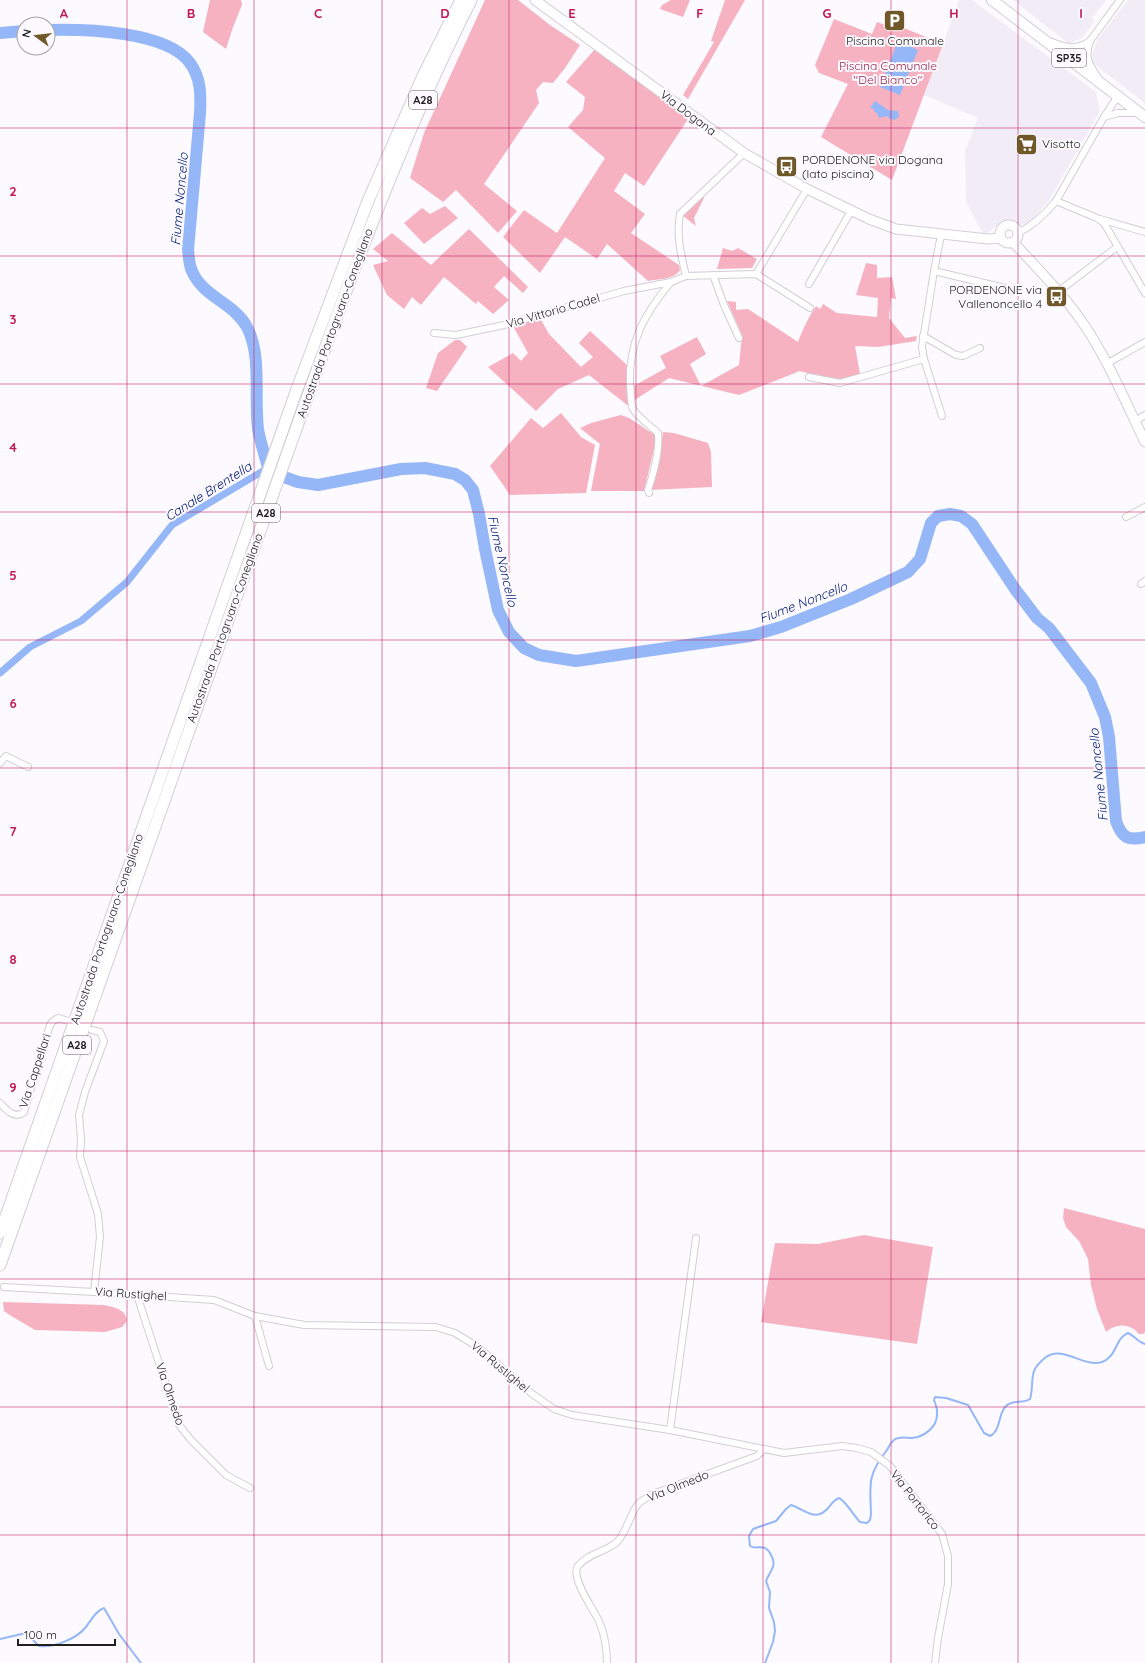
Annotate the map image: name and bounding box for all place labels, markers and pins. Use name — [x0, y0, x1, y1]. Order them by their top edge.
parking icon: Piscina Comunale — [882, 7, 908, 33]
place label: Piscina Comunale — [846, 33, 944, 48]
supermarket icon: Visotto — [1013, 131, 1039, 157]
place label: Visotto — [1042, 136, 1081, 151]
place label: PORDENONE via Dogana (lato piscina) — [802, 152, 943, 181]
bus stop icon: PORDENONE via Dogana (lato piscina) — [773, 154, 799, 180]
place label: PORDENONE via Vallenoncello 4 — [949, 282, 1042, 311]
bus stop icon: PORDENONE via Vallenoncello 4 — [1044, 284, 1070, 310]

